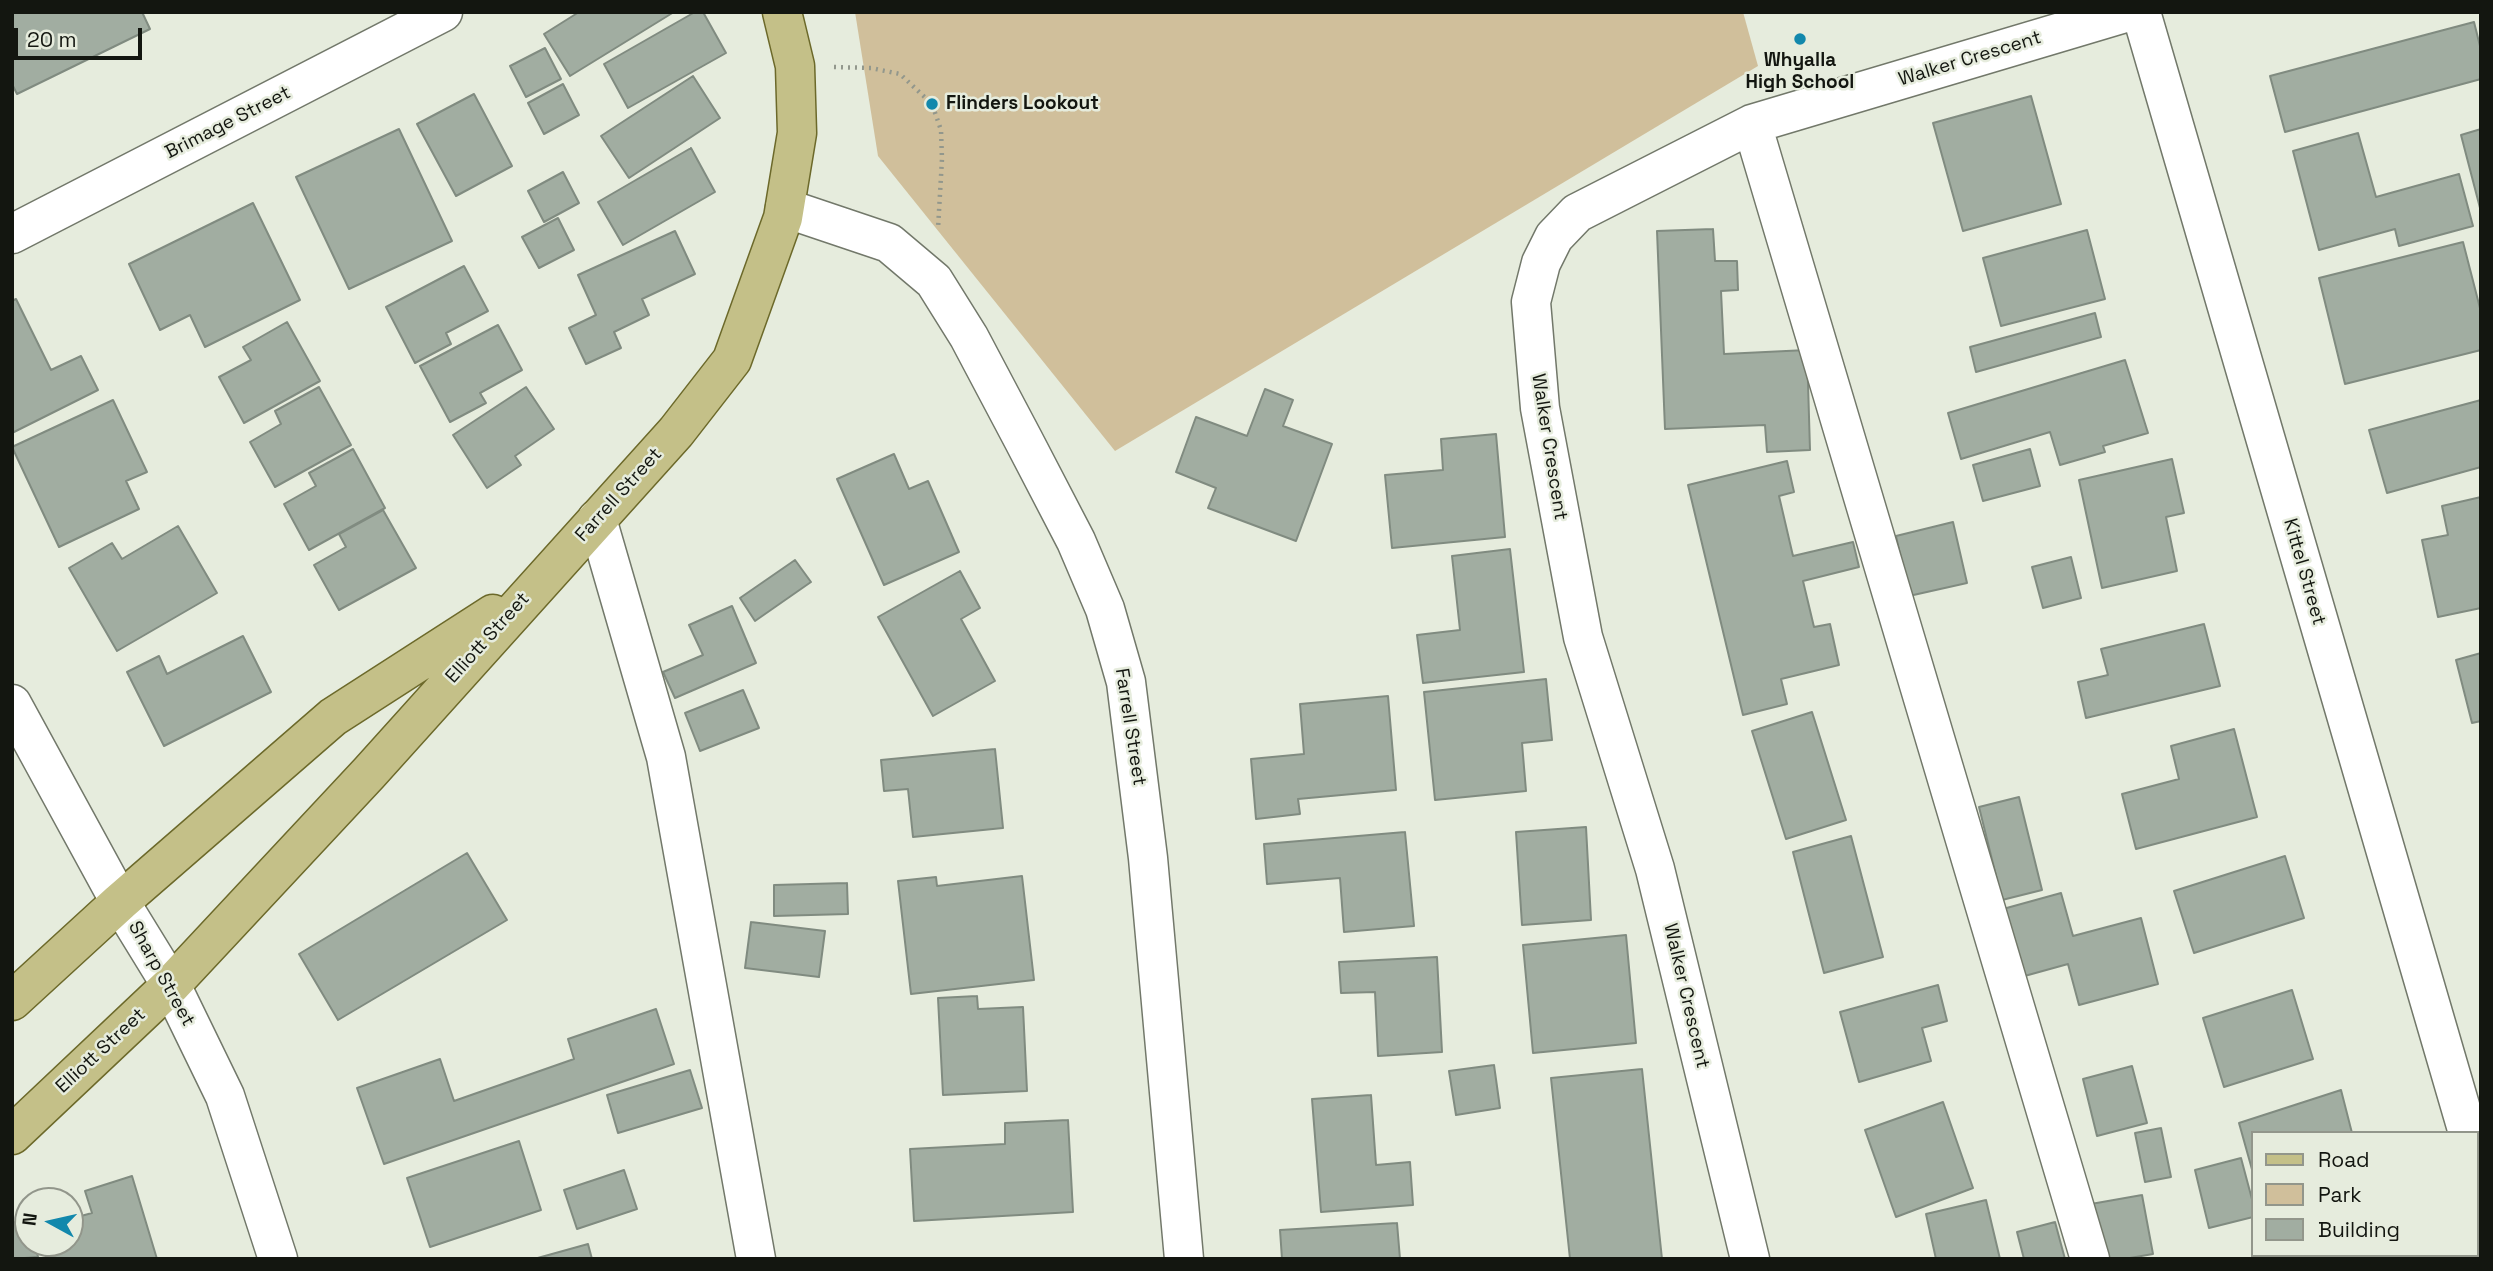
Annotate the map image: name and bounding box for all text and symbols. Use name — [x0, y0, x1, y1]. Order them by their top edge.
scale bar — [18, 14, 145, 58]
text: 20 m — [27, 26, 77, 53]
street label: Walker Crescent — [1896, 26, 2044, 92]
marker: Whyalla High School — [1792, 31, 1808, 47]
place label: Whyalla High School — [1746, 50, 1854, 94]
street label: Brimage Street — [161, 82, 295, 164]
place label: Flinders Lookout — [946, 93, 1099, 115]
marker: Flinders Lookout — [924, 96, 940, 112]
street label: Walker Crescent — [1526, 372, 1572, 522]
street label: Farrell Street — [571, 443, 667, 547]
street label: Kittel Street — [2278, 516, 2330, 628]
street label: Elliott Street — [441, 588, 535, 688]
street label: Farrell Street — [1109, 667, 1151, 787]
street label: Sharp Street — [123, 917, 199, 1031]
street label: Walker Crescent — [1658, 921, 1714, 1071]
street label: Elliott Street — [51, 1004, 151, 1098]
legend — [2252, 1131, 2479, 1257]
text: Road — [2318, 1146, 2370, 1173]
text: Park — [2318, 1181, 2362, 1208]
north arrow — [14, 1187, 84, 1257]
text: N — [16, 1211, 43, 1227]
text: Building — [2318, 1216, 2400, 1243]

